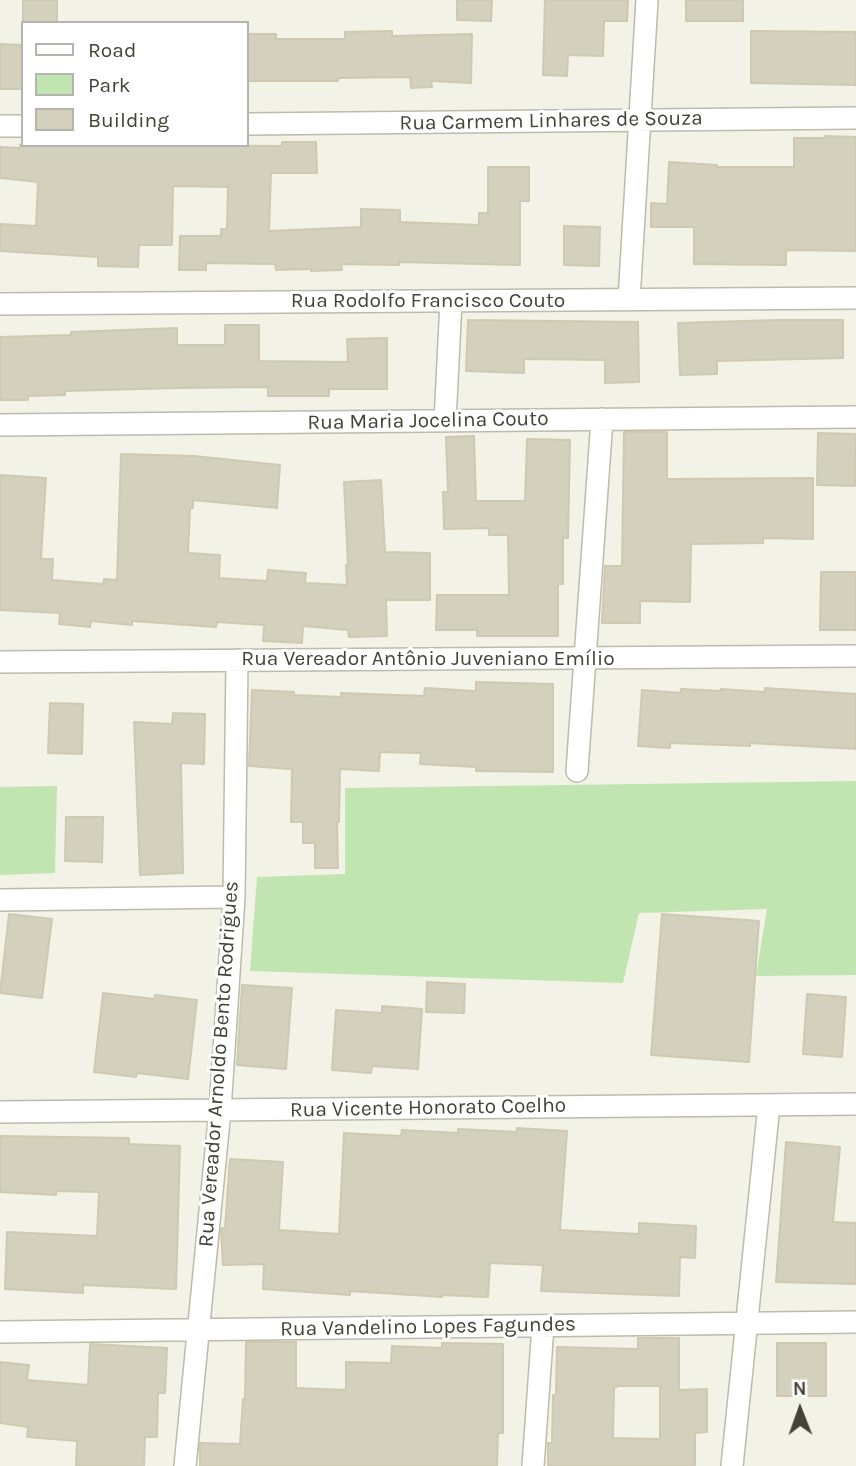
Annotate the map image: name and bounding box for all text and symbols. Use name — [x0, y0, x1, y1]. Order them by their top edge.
legend — [21, 21, 248, 147]
text: Road — [88, 38, 136, 62]
text: Park — [88, 73, 131, 97]
street label: Rua Carmem Linhares de Souza — [399, 106, 703, 136]
text: Building — [88, 108, 169, 132]
street label: Rua Rodolfo Francisco Couto — [291, 288, 565, 314]
street label: Rua Maria Jocelina Couto — [307, 406, 549, 436]
street label: Rua Vereador Antônio Juveniano Emílio — [241, 646, 615, 672]
street label: Rua Vereador Arnoldo Bento Rodrigues — [194, 880, 244, 1248]
street label: Rua Vicente Honorato Coelho — [290, 1093, 566, 1123]
street label: Rua Vandelino Lopes Fagundes — [280, 1312, 576, 1342]
north arrow — [765, 1375, 835, 1445]
text: N — [793, 1378, 807, 1400]

